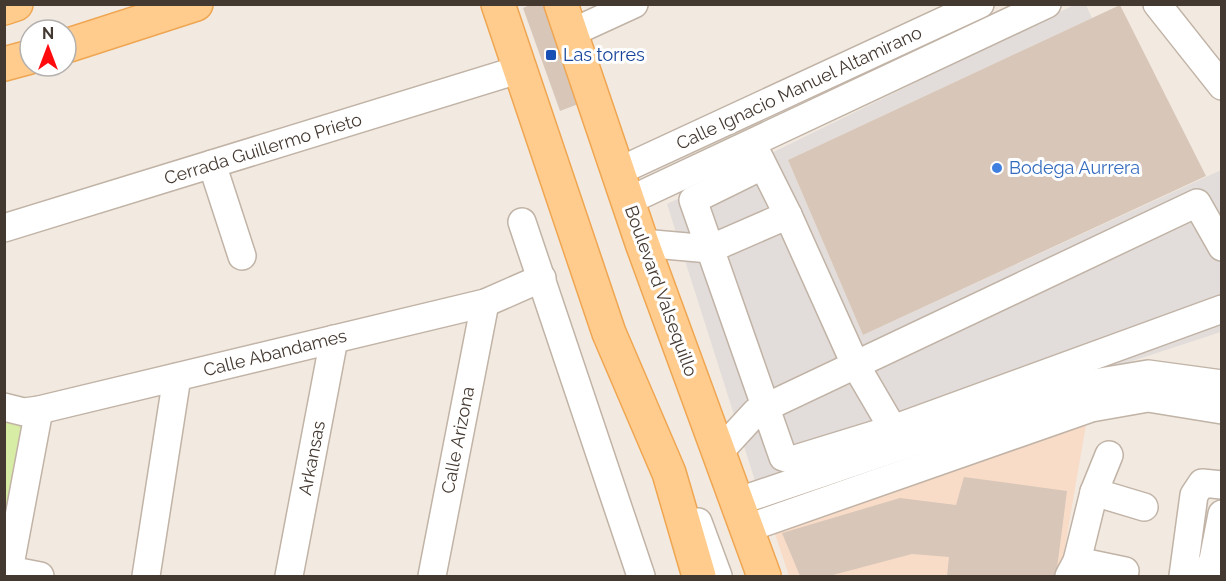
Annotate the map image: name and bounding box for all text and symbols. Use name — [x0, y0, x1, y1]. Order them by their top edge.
north arrow — [18, 18, 78, 78]
street label: Calle Ignacio Manuel Altamirano — [673, 21, 925, 154]
text: N — [42, 24, 54, 43]
place label: Las torres — [563, 44, 645, 65]
marker: Las torres — [544, 48, 558, 62]
street label: Cerrada Guillermo Prieto — [162, 108, 364, 189]
place label: Bodega Aurrera — [1009, 157, 1140, 178]
marker: Bodega Aurrera — [990, 161, 1004, 175]
street label: Boulevard Valsequillo — [621, 202, 702, 379]
street label: Calle Abandames — [201, 324, 349, 380]
street label: Calle Arizona — [437, 385, 478, 495]
street label: Arkansas — [294, 419, 329, 497]

